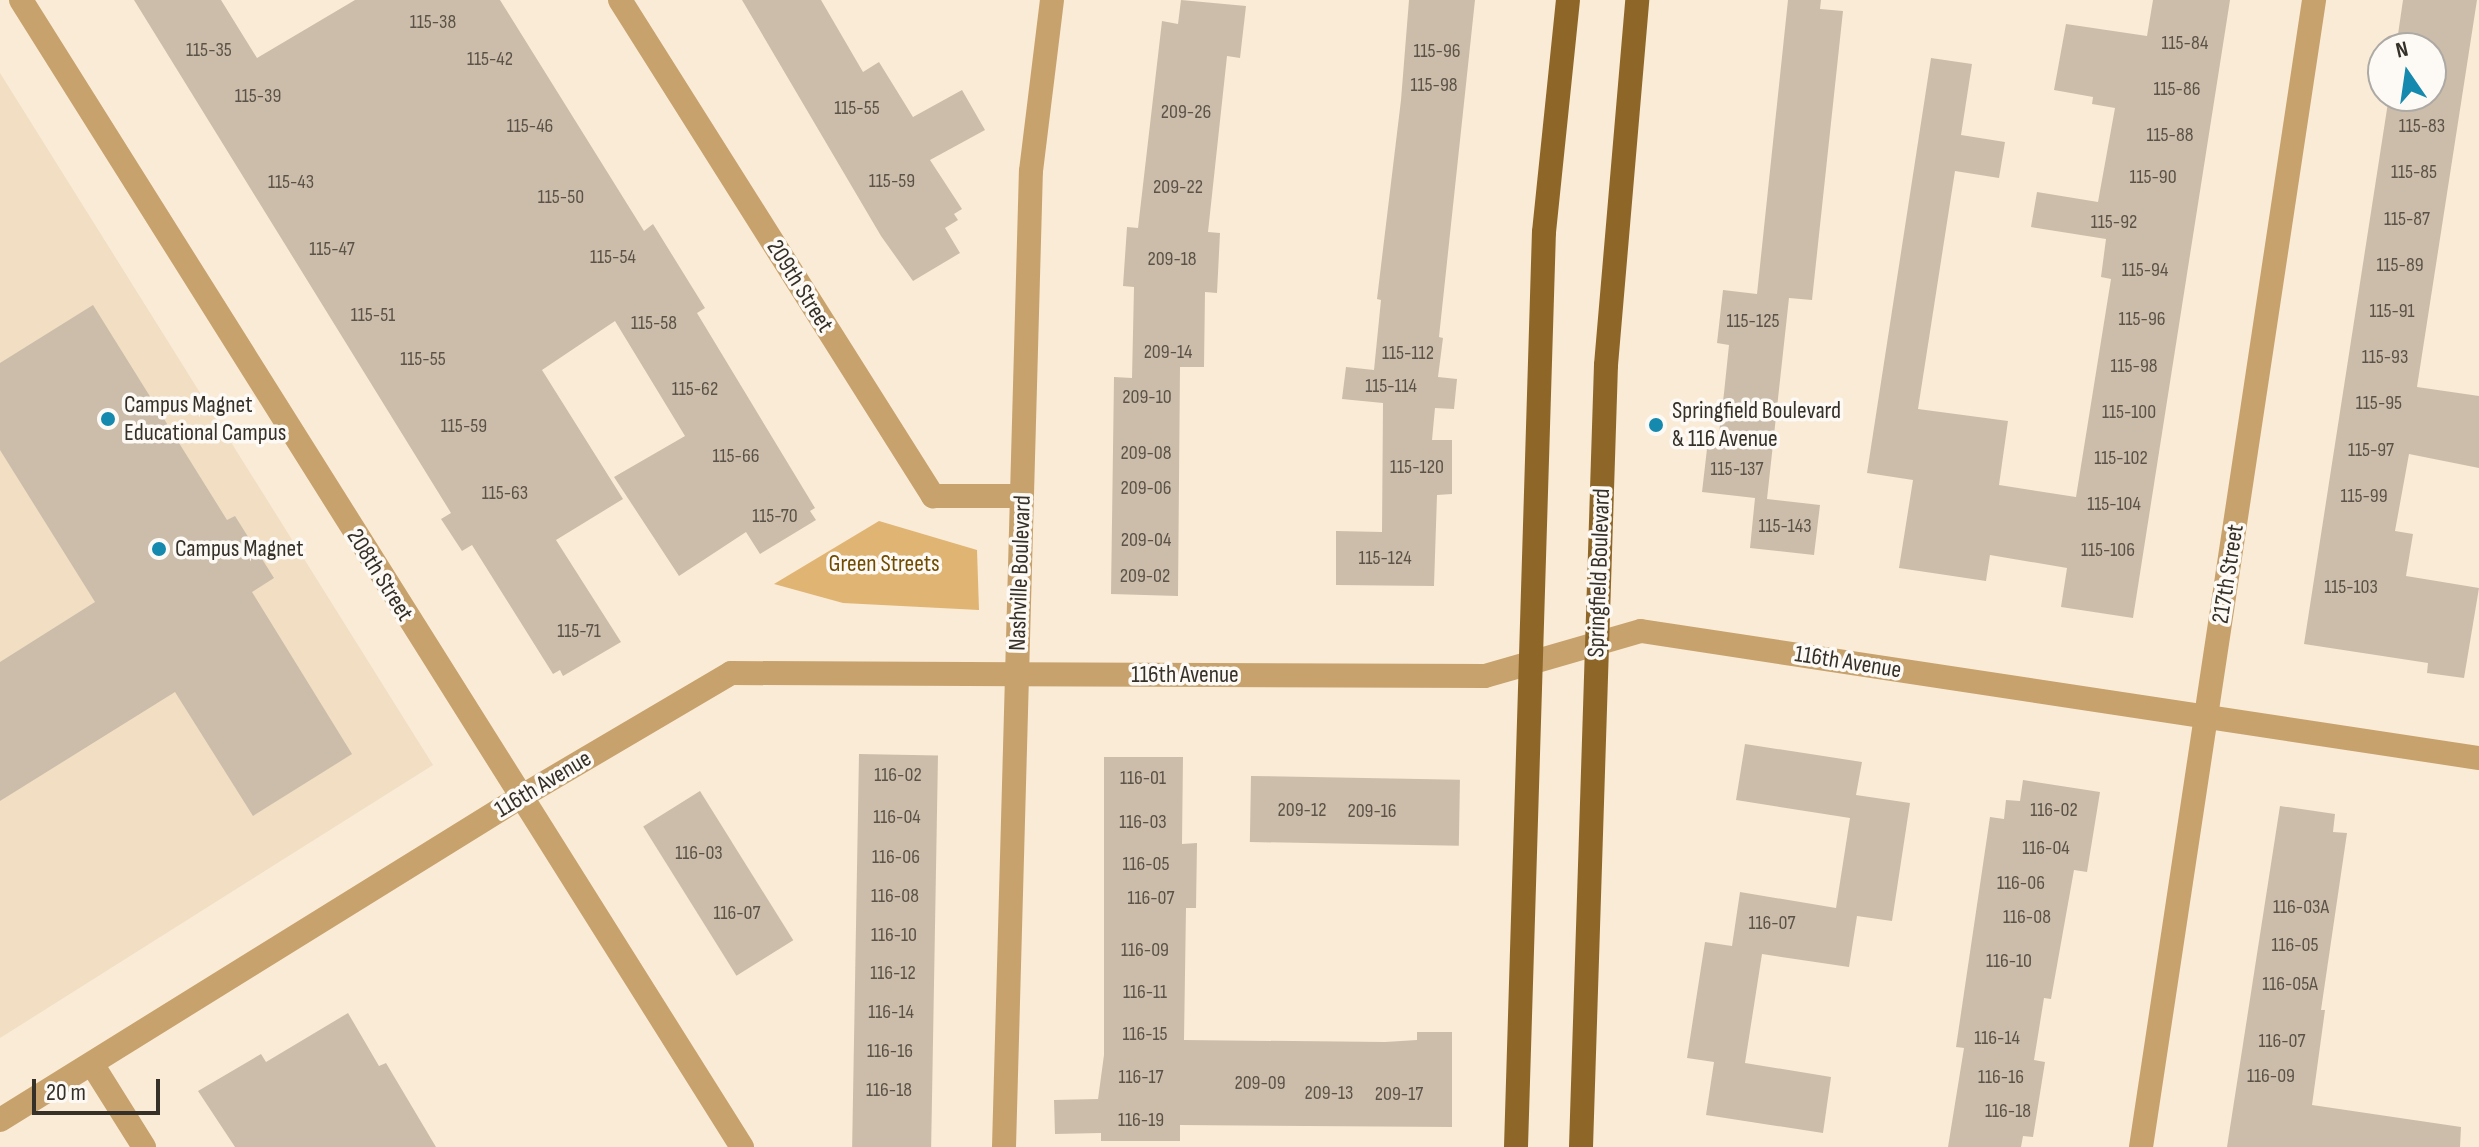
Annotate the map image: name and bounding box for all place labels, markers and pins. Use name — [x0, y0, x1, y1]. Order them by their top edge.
place label: Campus Magnet Educational Campus — [124, 391, 286, 447]
place label: Springfield Boulevard & 116 Avenue — [1672, 397, 1841, 453]
marker: Campus Magnet Educational Campus — [99, 410, 117, 428]
marker: Springfield Boulevard & 116 Avenue — [1647, 416, 1665, 434]
place label: Campus Magnet — [175, 535, 304, 563]
marker: Campus Magnet — [150, 540, 168, 558]

